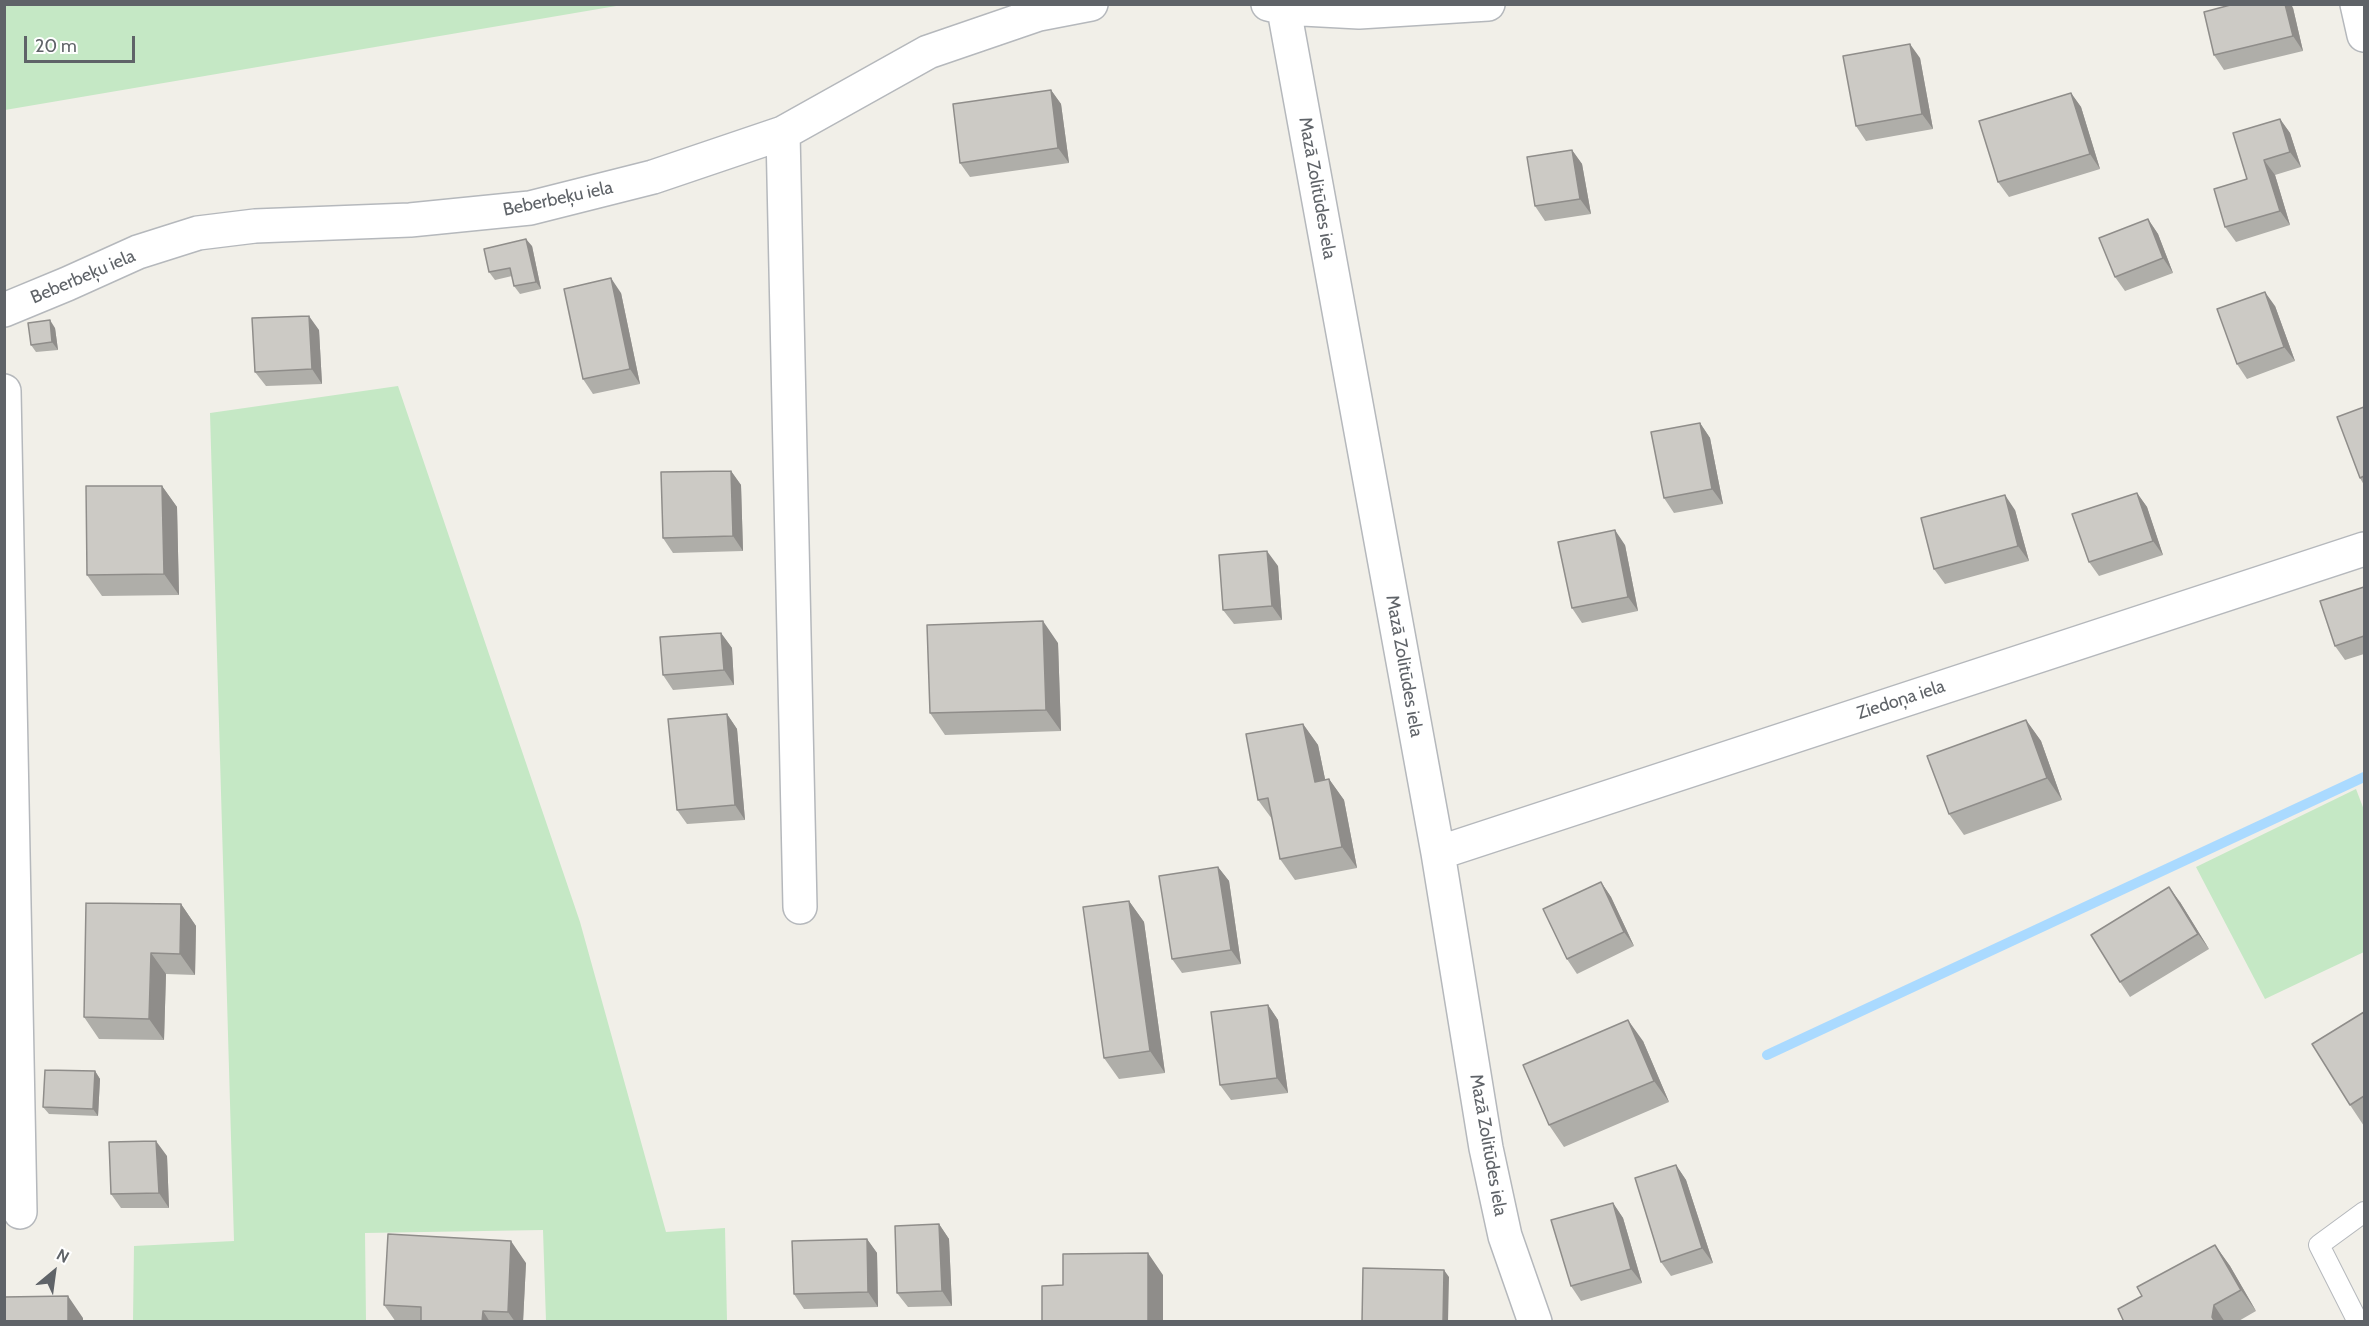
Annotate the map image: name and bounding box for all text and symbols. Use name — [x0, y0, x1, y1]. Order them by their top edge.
scale bar — [27, 24, 138, 62]
text: 20 m — [35, 35, 77, 57]
street label: Mazā Zolitūdes iela — [1294, 115, 1340, 261]
street label: Beberbeķu iela — [501, 177, 615, 221]
street label: Beberbeķu iela — [27, 245, 139, 309]
street label: Mazā Zolitūdes iela — [1381, 593, 1427, 739]
street label: Ziedoņa iela — [1854, 676, 1948, 724]
street label: Mazā Zolitūdes iela — [1465, 1072, 1511, 1218]
north arrow — [24, 1242, 84, 1302]
text: N — [53, 1245, 73, 1267]

